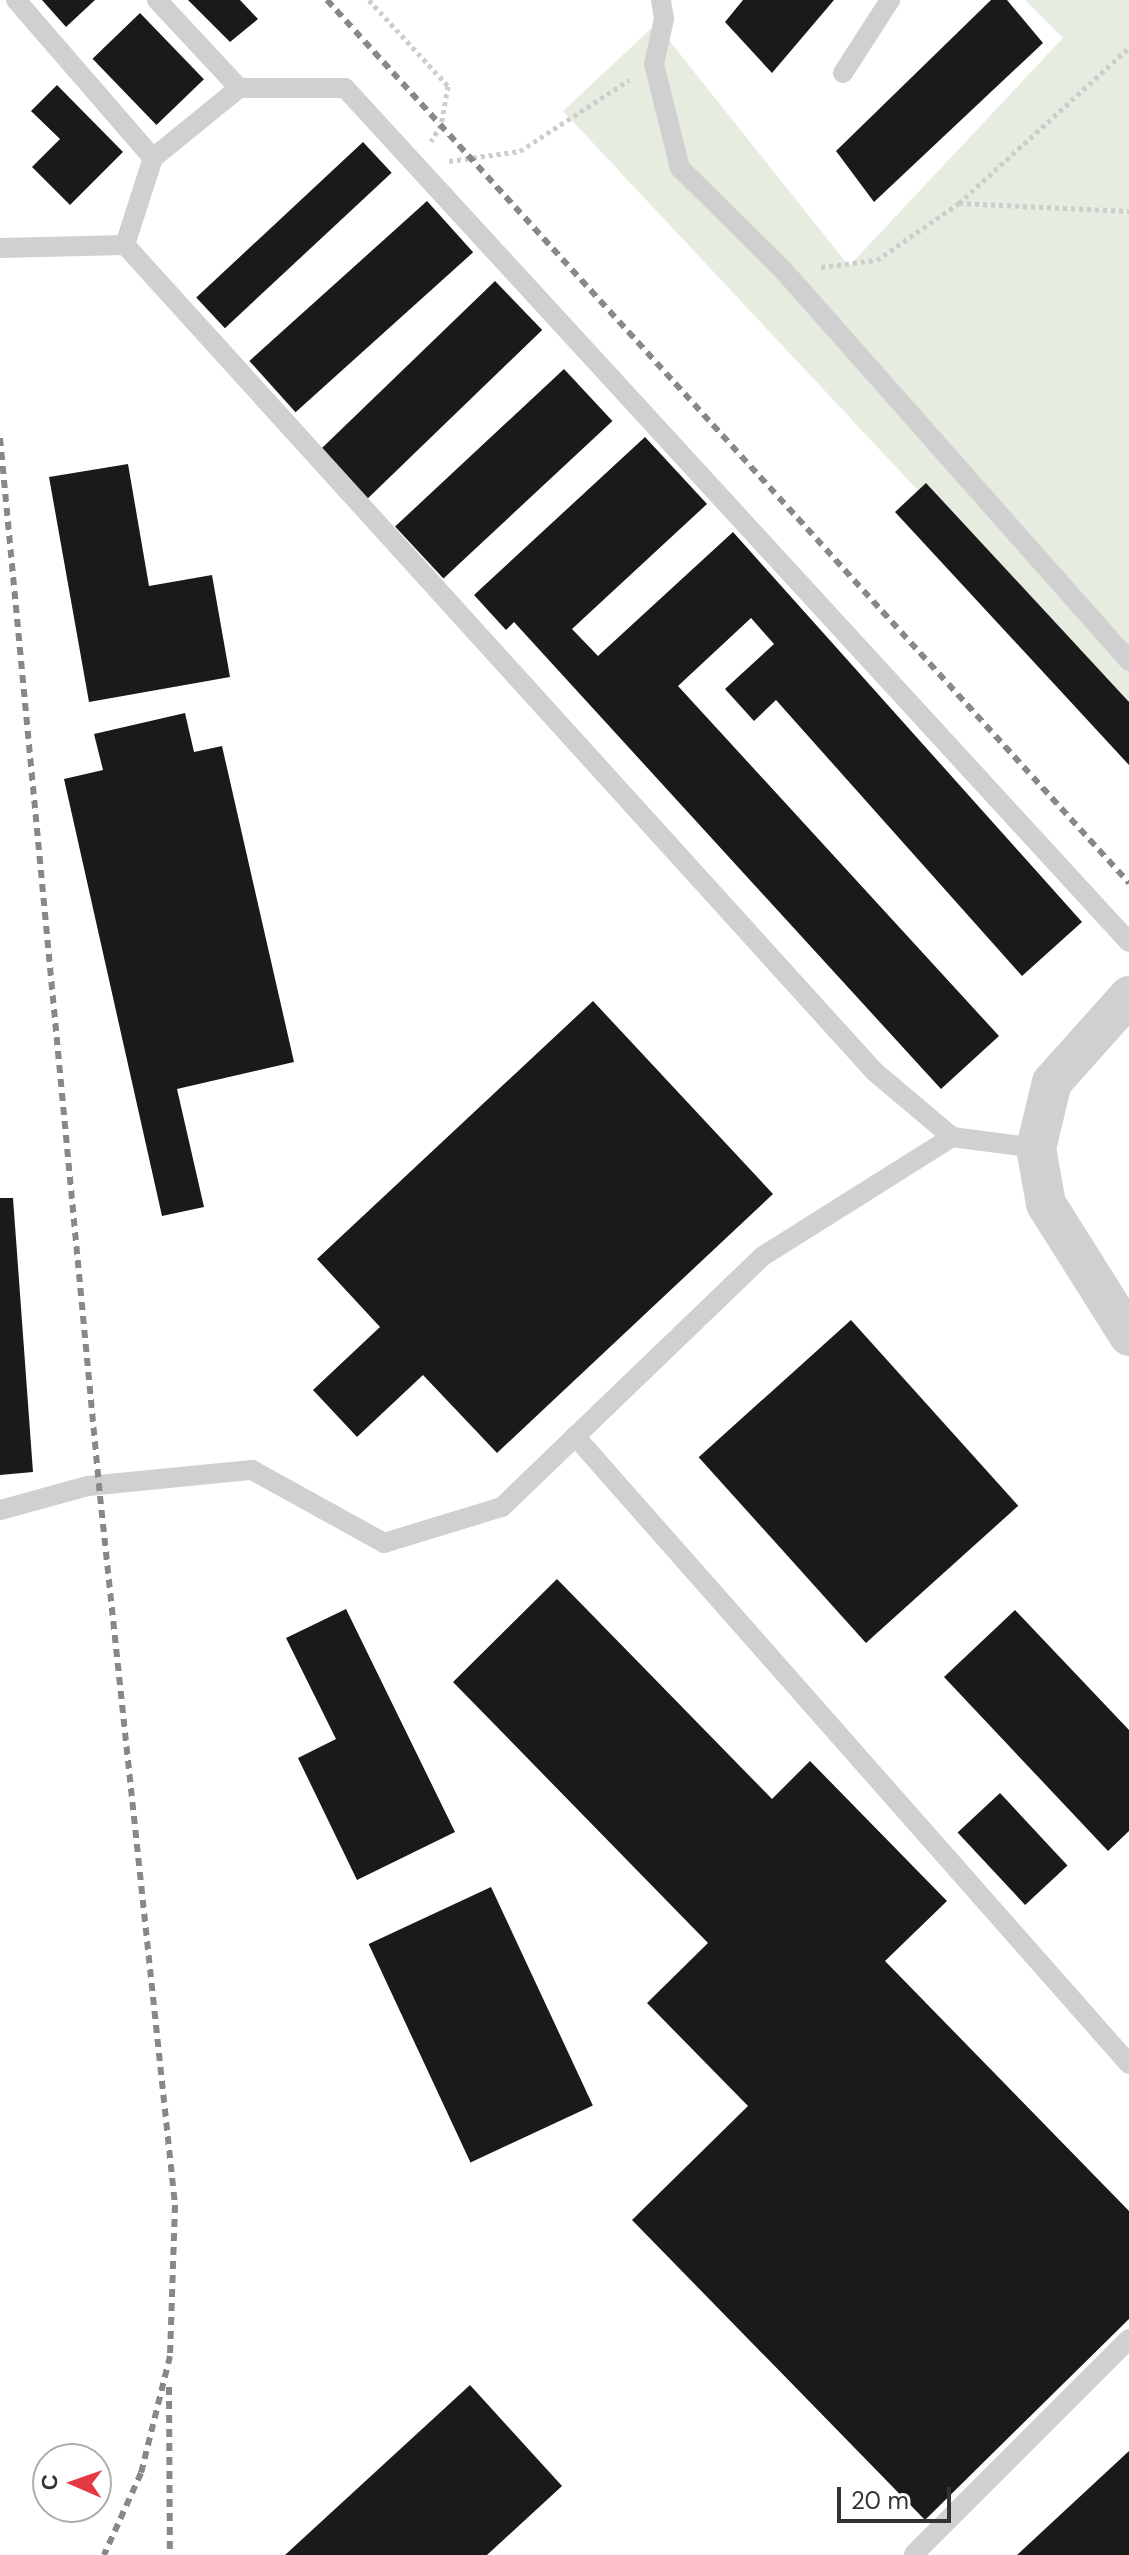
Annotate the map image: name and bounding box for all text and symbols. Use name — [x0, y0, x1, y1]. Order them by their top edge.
north arrow — [32, 2443, 112, 2523]
scale bar — [841, 2471, 955, 2521]
text: С — [35, 2474, 64, 2491]
text: 20 m — [851, 2485, 909, 2516]

